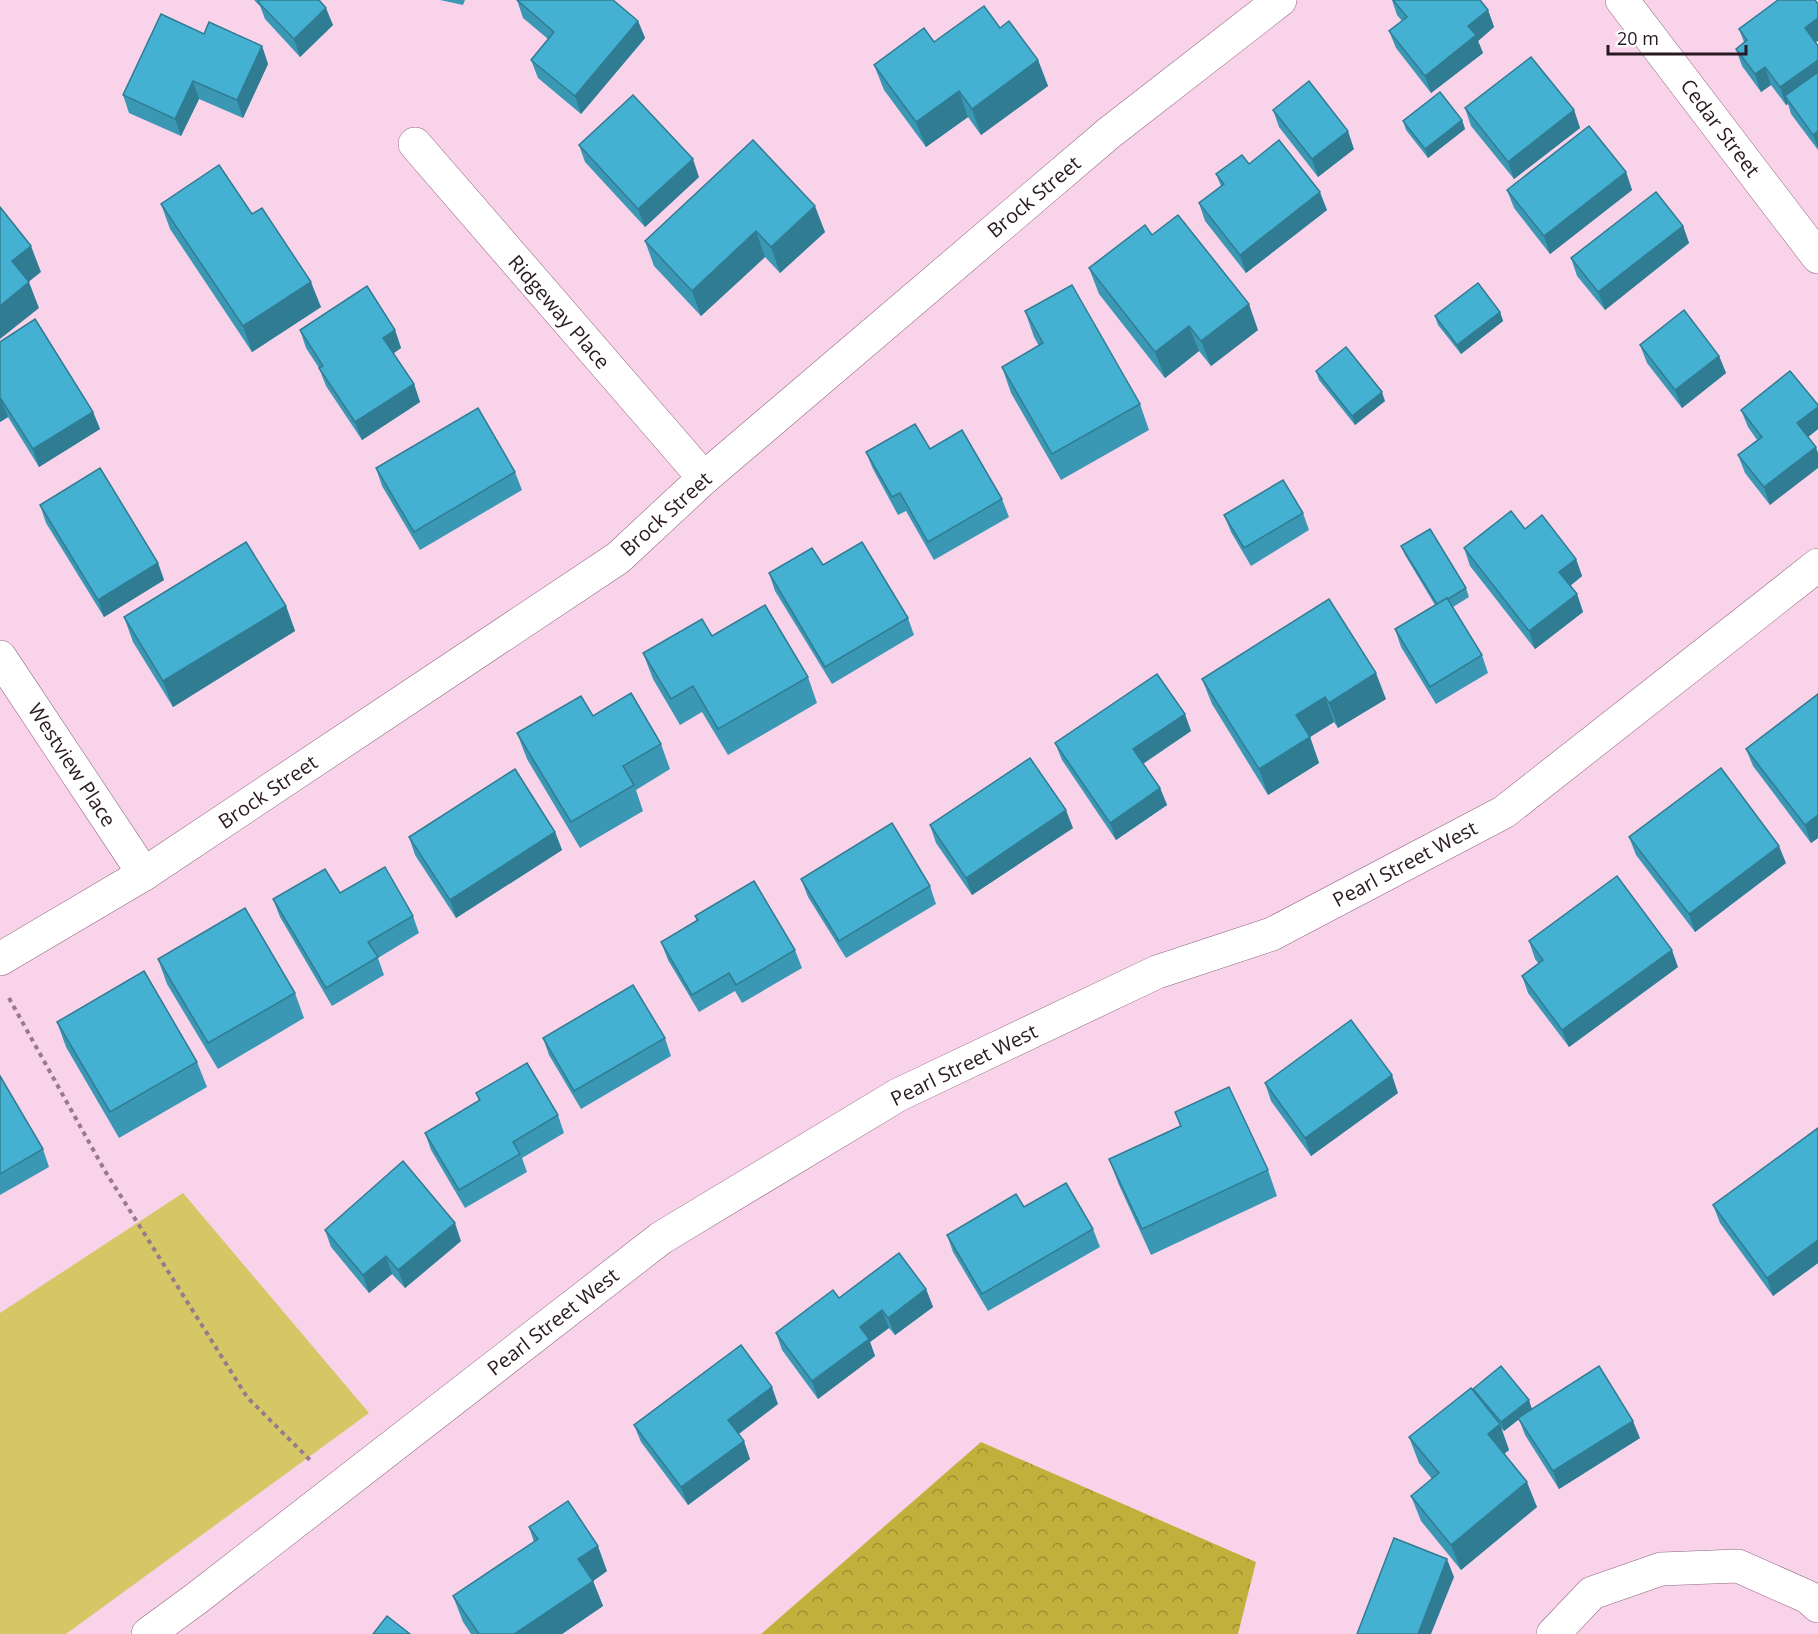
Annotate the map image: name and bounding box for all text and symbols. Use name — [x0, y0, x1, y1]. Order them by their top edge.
scale bar — [1608, 18, 1746, 56]
text: 20 m — [1617, 26, 1659, 50]
street label: Cedar Street — [1675, 73, 1766, 182]
street label: Brock Street — [981, 150, 1086, 244]
street label: Ridgeway Place — [502, 249, 616, 374]
street label: Brock Street — [614, 465, 717, 562]
street label: Westview Place — [22, 698, 123, 832]
street label: Brock Street — [213, 748, 323, 835]
street label: Pearl Street West — [1328, 814, 1482, 913]
street label: Pearl Street West — [886, 1017, 1042, 1112]
street label: Pearl Street West — [481, 1262, 624, 1382]

